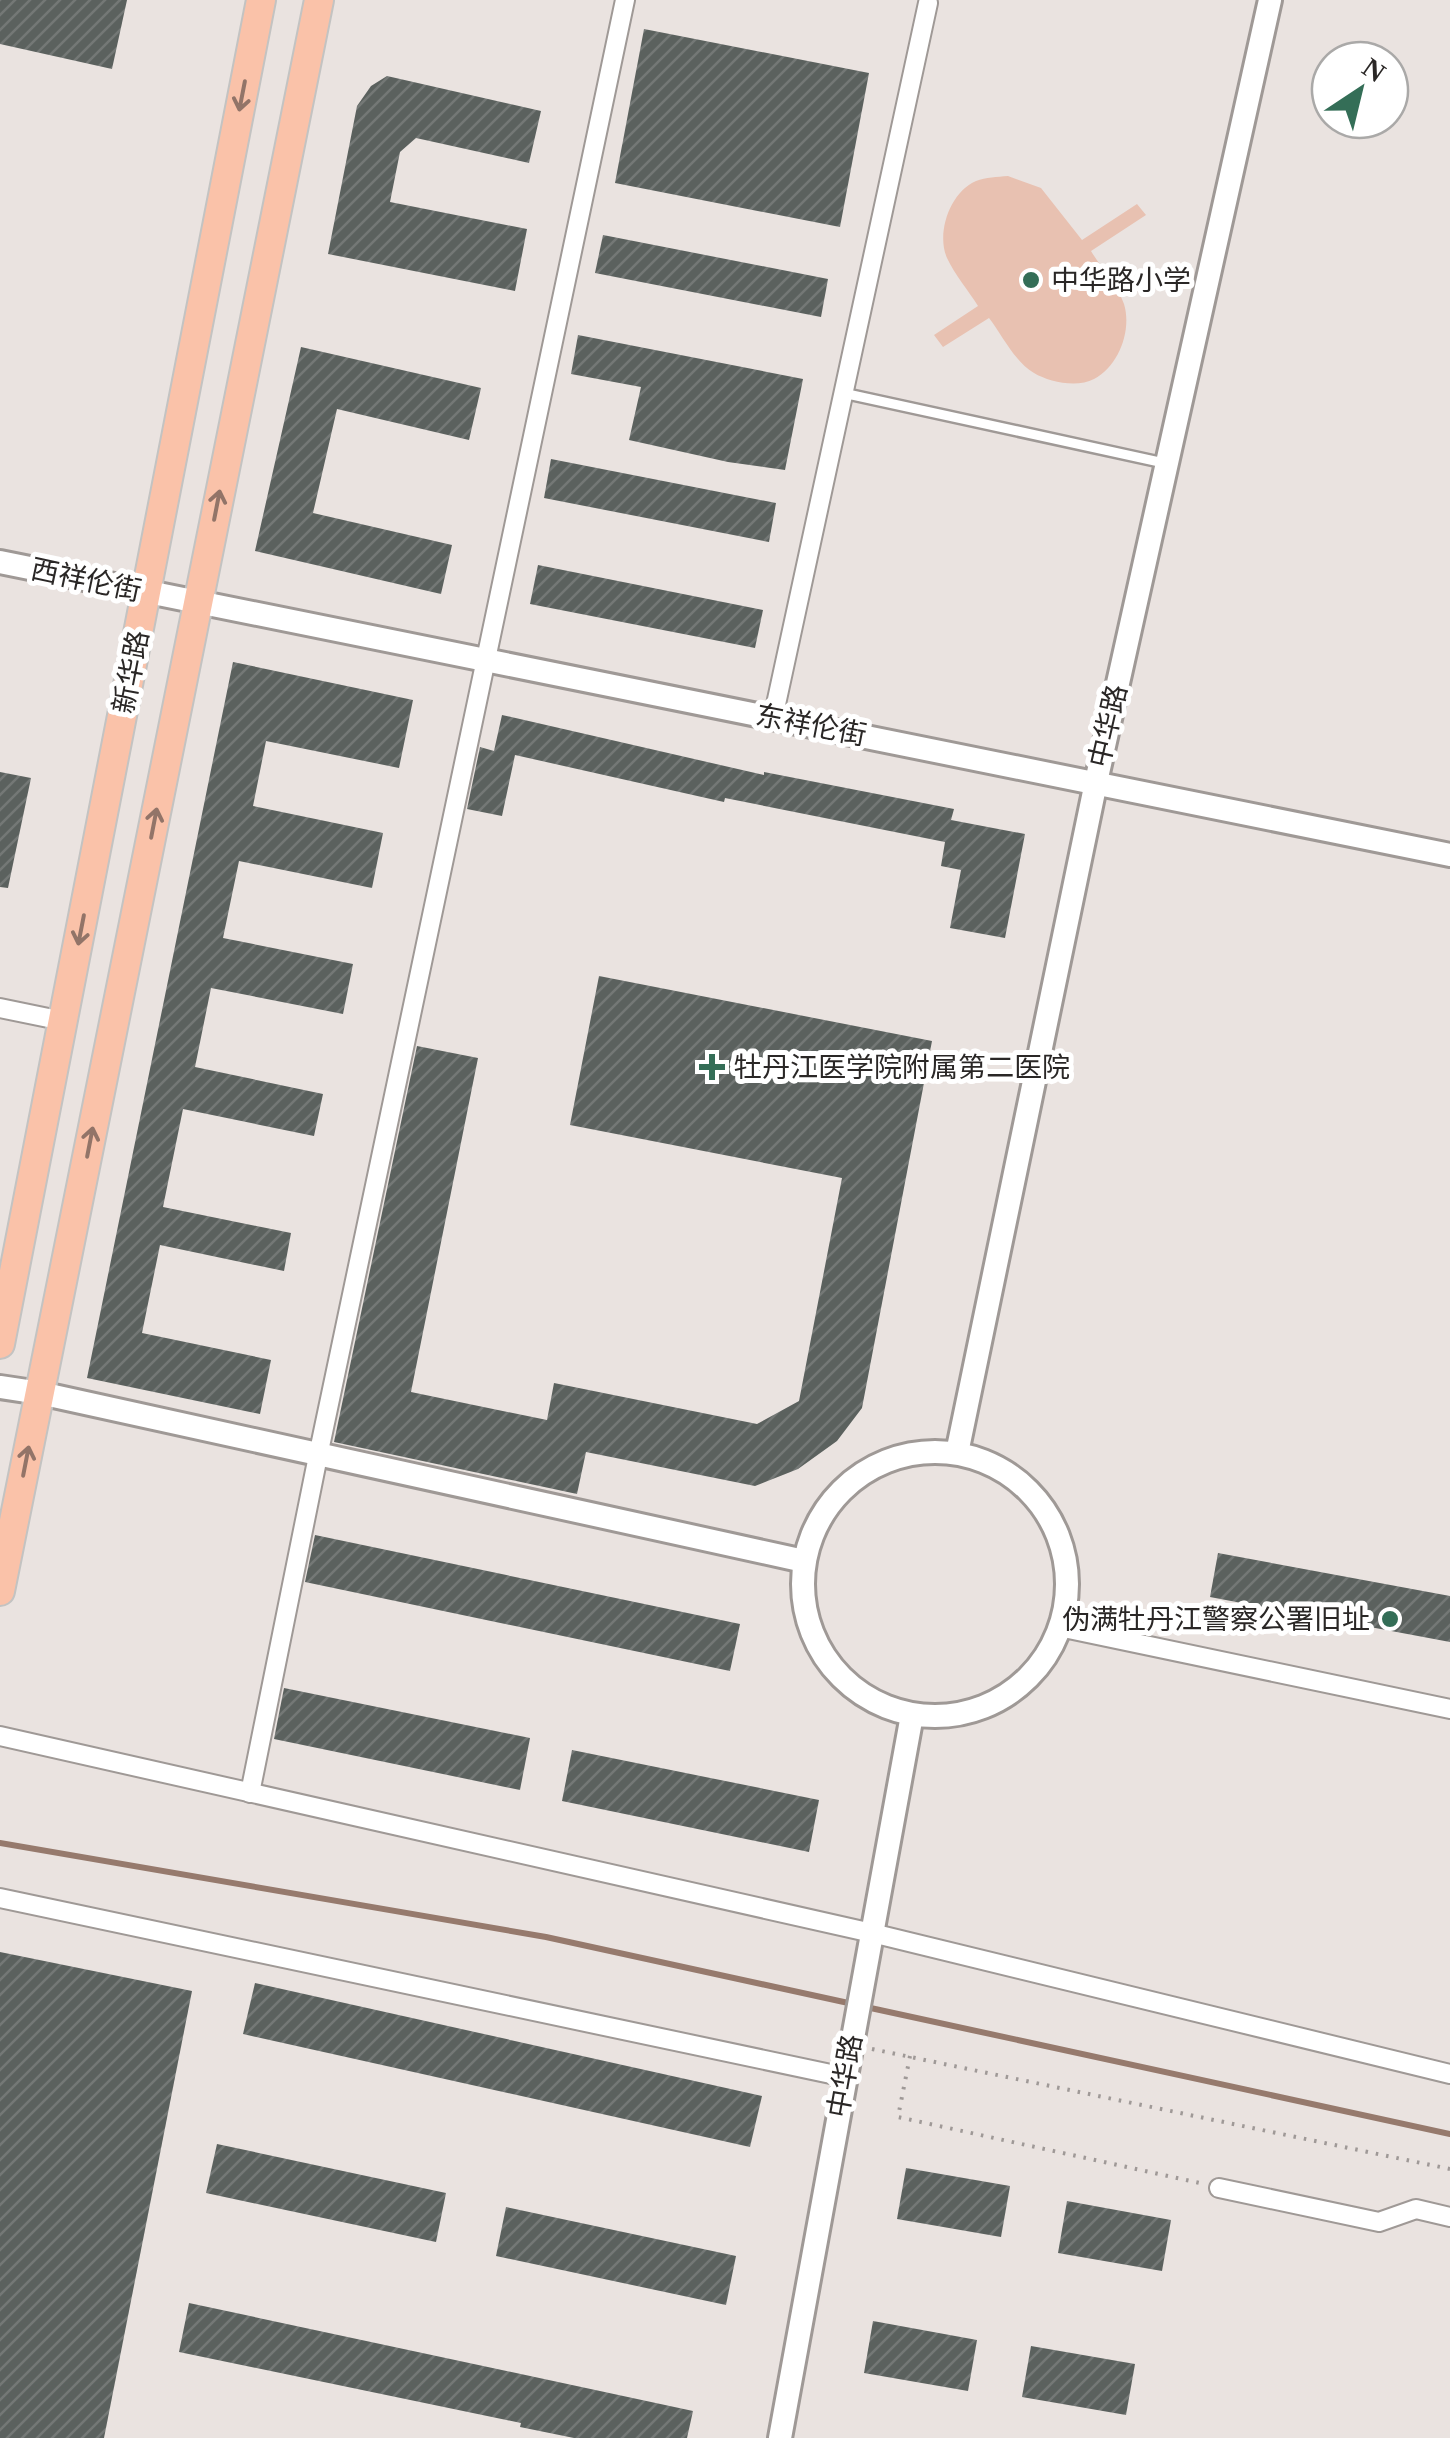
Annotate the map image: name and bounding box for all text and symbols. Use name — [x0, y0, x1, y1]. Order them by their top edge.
north arrow — [1310, 40, 1410, 140]
text: N — [1357, 51, 1391, 88]
one-way arrow — [232, 79, 251, 111]
place label: 中华路小学 — [1051, 265, 1191, 296]
marker: 中华路小学 — [1020, 269, 1042, 291]
one-way arrow — [209, 490, 228, 522]
street label: 西祥伦街 — [28, 553, 144, 607]
street label: 新华路 — [108, 628, 154, 716]
street label: 中华路 — [1083, 682, 1133, 770]
street label: 东祥伦街 — [753, 699, 869, 751]
one-way arrow — [145, 808, 164, 840]
one-way arrow — [70, 913, 89, 945]
place label: 牡丹江医学院附属第二医院 — [734, 1052, 1070, 1083]
marker: 牡丹江医学院附属第二医院 — [699, 1054, 725, 1080]
one-way arrow — [81, 1127, 100, 1159]
one-way arrow — [17, 1445, 36, 1478]
place label: 伪满牡丹江警察公署旧址 — [1062, 1604, 1370, 1635]
marker: 伪满牡丹江警察公署旧址 — [1379, 1608, 1401, 1630]
street label: 中华路 — [822, 2032, 868, 2120]

